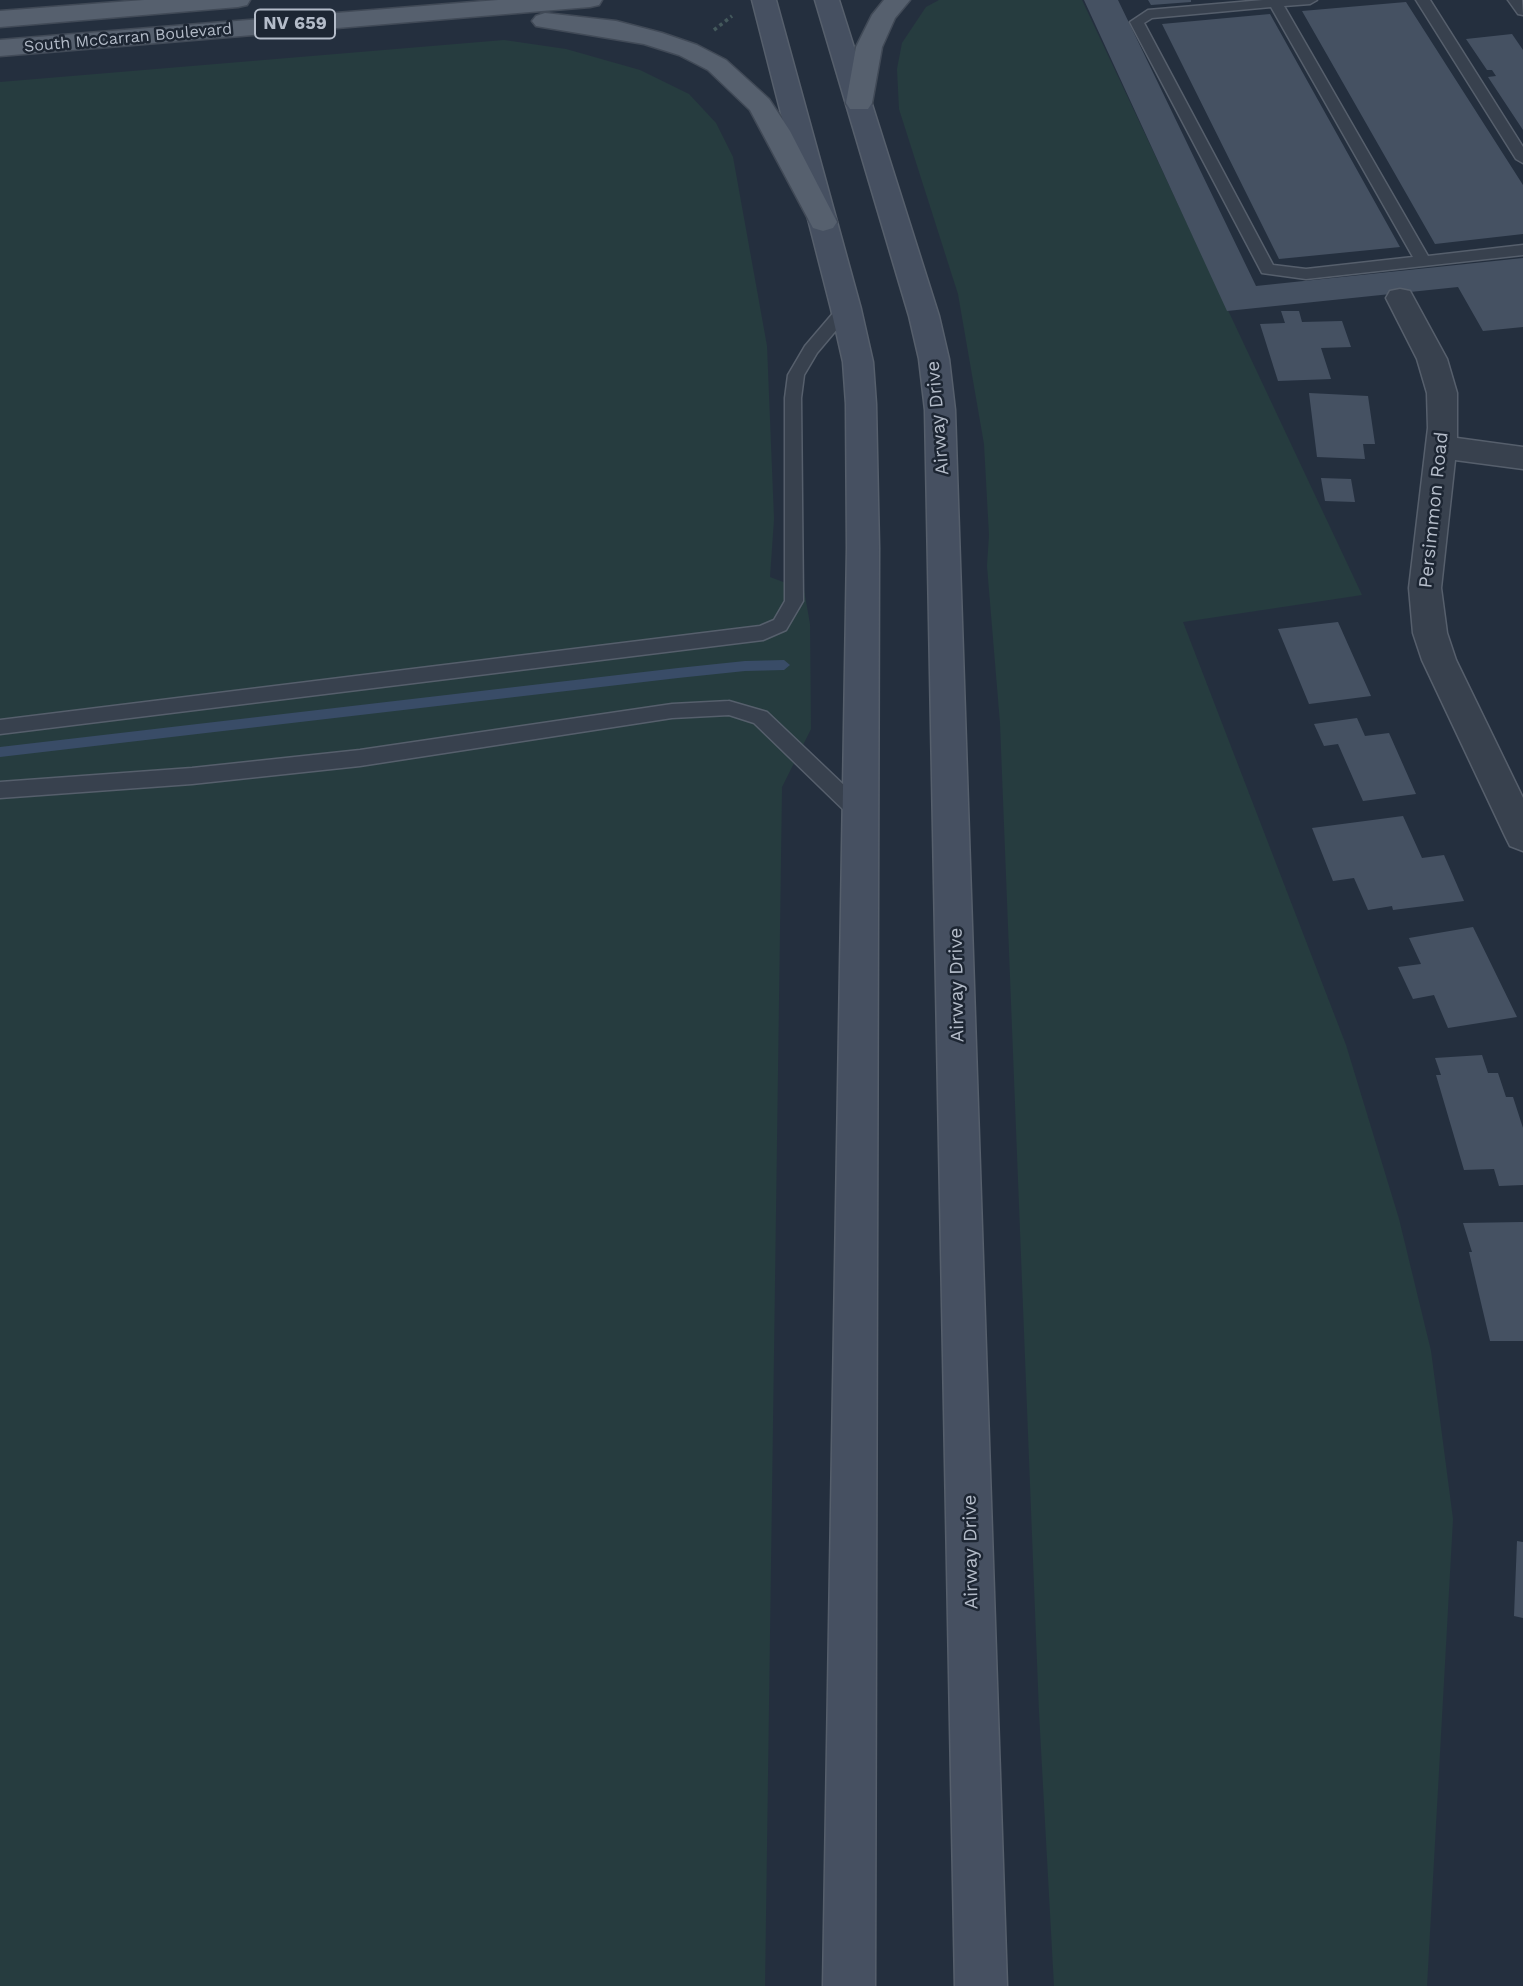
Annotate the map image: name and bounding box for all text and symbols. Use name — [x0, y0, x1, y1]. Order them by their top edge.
road number: NV 659 — [255, 9, 335, 38]
street label: South McCarran Boulevard — [23, 19, 233, 57]
street label: Airway Drive — [922, 360, 954, 476]
street label: Persimmon Road — [1414, 431, 1454, 589]
street label: Airway Drive — [945, 927, 969, 1043]
street label: Airway Drive — [959, 1494, 983, 1610]

